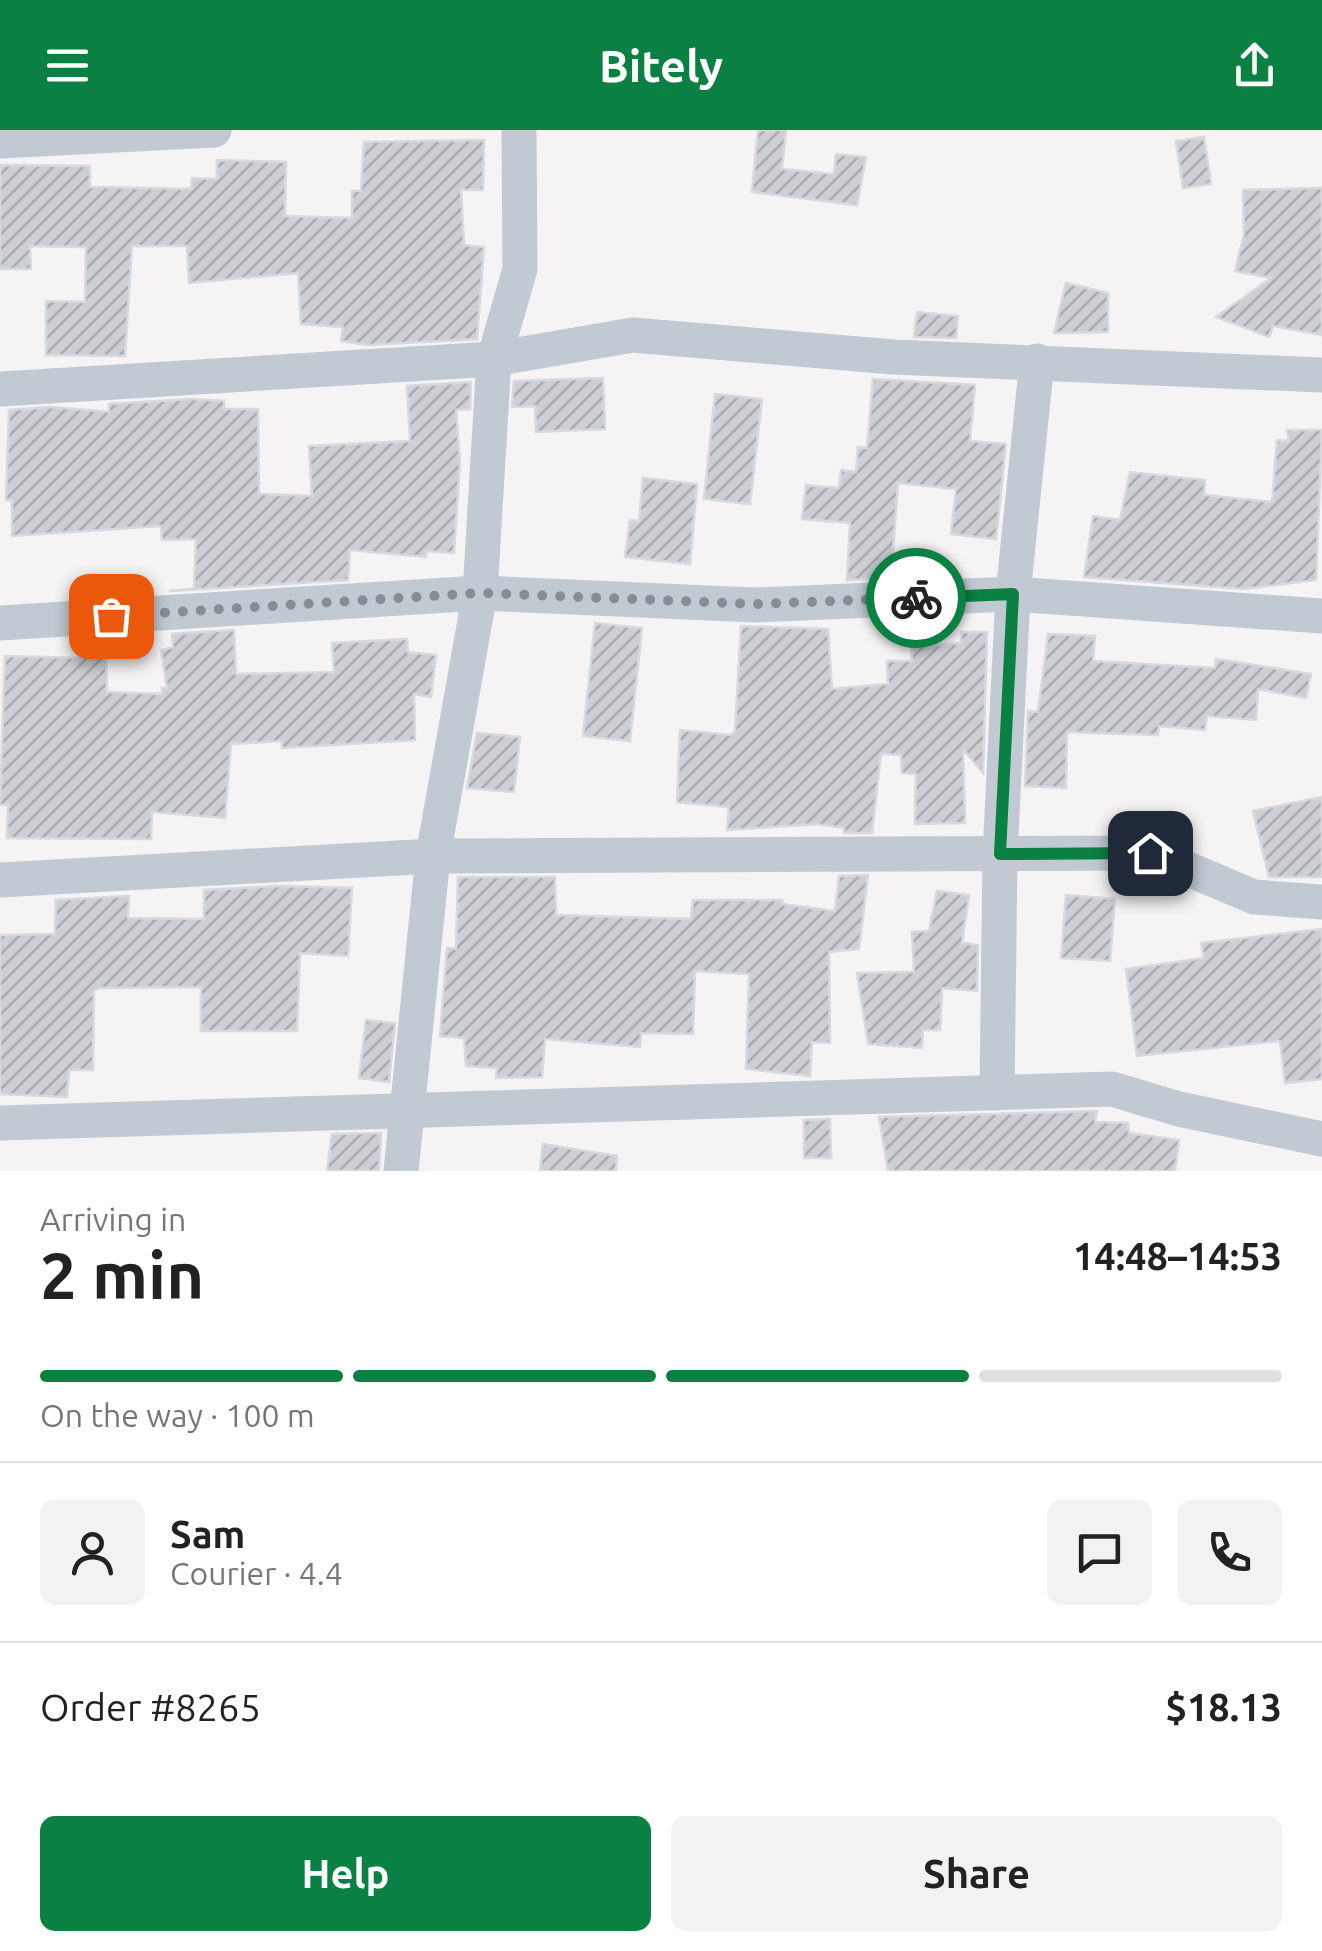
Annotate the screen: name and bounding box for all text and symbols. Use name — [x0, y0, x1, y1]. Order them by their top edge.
icon: menu — [40, 38, 95, 93]
icon: share — [1227, 38, 1282, 93]
text: Bitely — [599, 40, 723, 91]
courier — [866, 548, 966, 648]
icon: bike — [889, 571, 944, 626]
pin — [69, 574, 154, 659]
icon: bag — [84, 589, 139, 644]
pin — [1108, 811, 1193, 896]
icon: home — [1123, 826, 1178, 881]
text: Arriving in — [40, 1201, 186, 1237]
text: 14:48–14:53 — [1073, 1235, 1282, 1277]
text: 2 min — [40, 1238, 204, 1311]
text: On the way · 100 m — [40, 1397, 315, 1433]
button: person — [40, 1500, 145, 1605]
button: chat — [1047, 1500, 1152, 1605]
button: phone — [1177, 1500, 1282, 1605]
text: Sam — [170, 1513, 245, 1555]
text: Courier · 4.4 — [170, 1555, 343, 1591]
text: Order #8265 — [40, 1686, 261, 1728]
text: $18.13 — [1165, 1686, 1282, 1728]
button: Help — [40, 1816, 651, 1931]
button: Share — [671, 1816, 1282, 1931]

